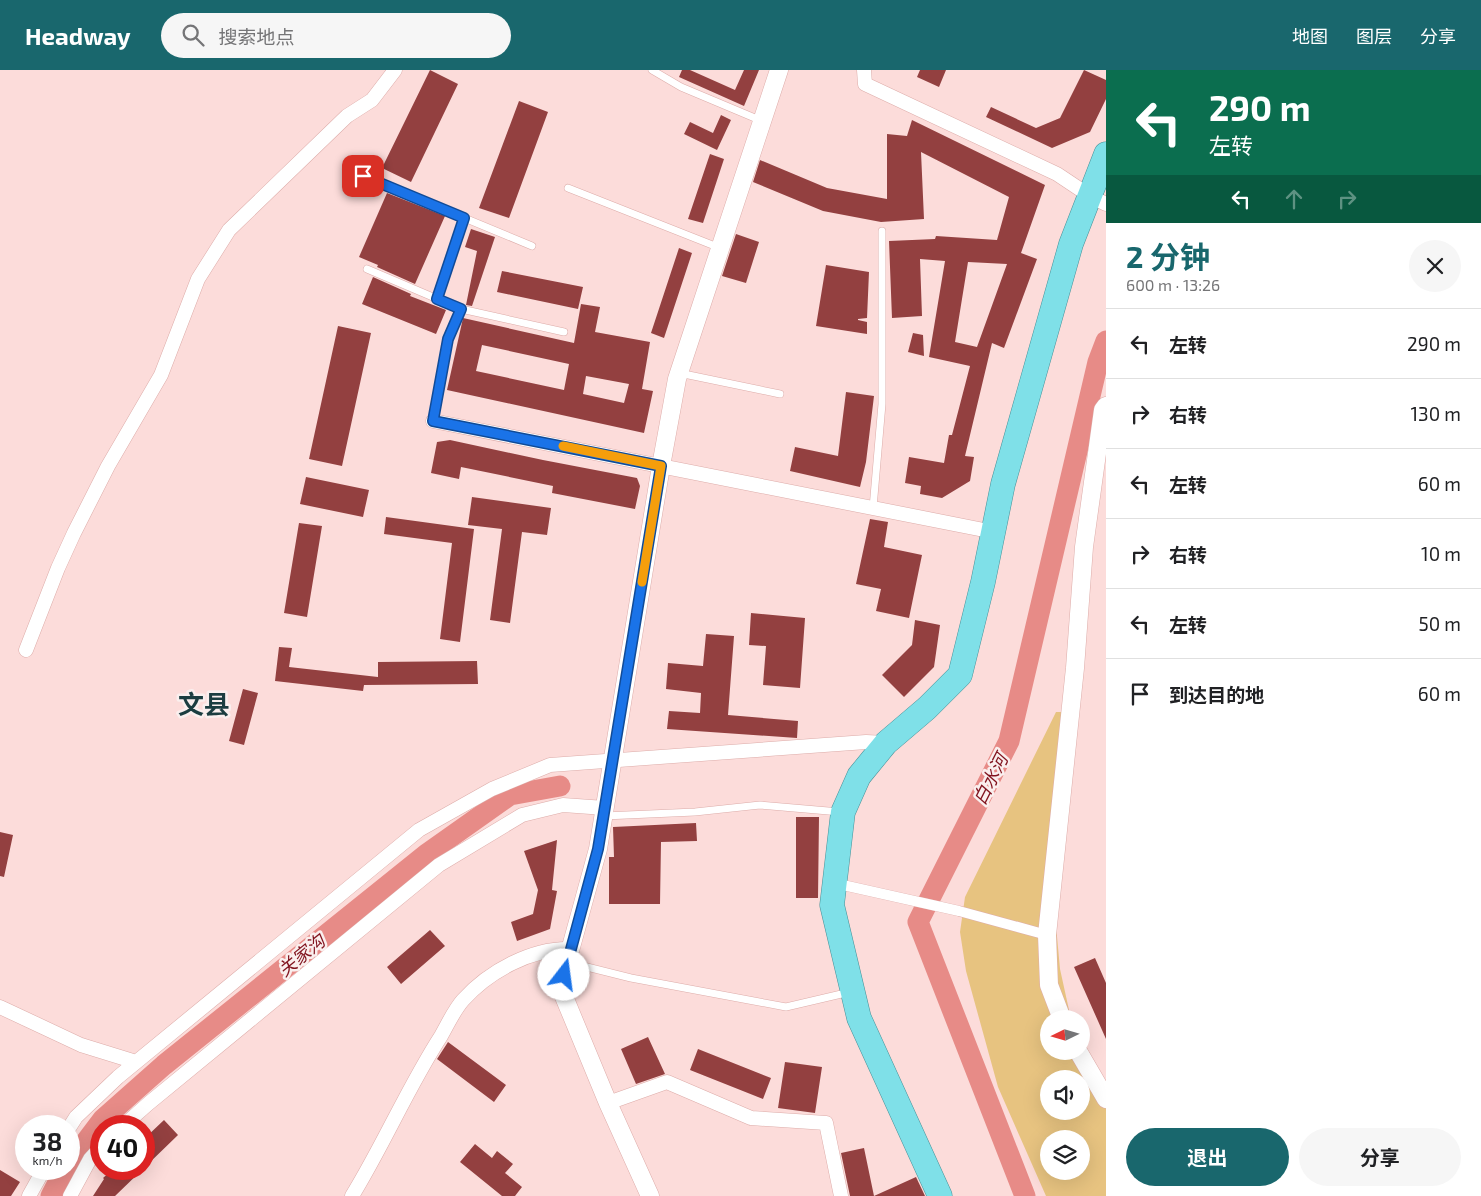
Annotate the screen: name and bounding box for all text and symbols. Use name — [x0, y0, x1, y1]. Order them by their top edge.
search box — [161, 13, 511, 58]
text: Headway — [25, 21, 131, 50]
icon: search — [179, 21, 207, 49]
text: 搜索地点 — [219, 25, 295, 48]
text: 地图 — [1292, 25, 1328, 47]
text: 图层 — [1356, 25, 1392, 47]
text: 分享 — [1420, 25, 1456, 47]
text: 290 m — [1209, 86, 1310, 128]
icon: left — [1126, 90, 1191, 155]
text: 左转 — [1209, 132, 1253, 158]
pin — [342, 155, 384, 197]
icon: arrive — [349, 162, 377, 190]
icon: left — [1227, 185, 1255, 213]
icon: ahead — [1280, 185, 1308, 213]
icon: right — [1333, 185, 1361, 213]
text: 2 分钟 — [1126, 238, 1210, 274]
button: close — [1409, 240, 1461, 292]
text: 600 m · 13:26 — [1126, 275, 1220, 294]
icon: left — [1126, 330, 1154, 358]
text: 290 m — [1407, 332, 1461, 355]
text: 左转 — [1169, 333, 1207, 356]
icon: right — [1126, 400, 1154, 428]
text: 130 m — [1411, 402, 1461, 425]
text: 右转 — [1169, 403, 1207, 426]
icon: left — [1126, 470, 1154, 498]
text: 60 m — [1418, 472, 1461, 495]
text: 左转 — [1169, 473, 1207, 496]
icon: right — [1126, 540, 1154, 568]
text: 10 m — [1421, 542, 1461, 565]
text: 右转 — [1169, 543, 1207, 566]
icon: left — [1126, 610, 1154, 638]
text: 50 m — [1418, 612, 1461, 635]
text: 左转 — [1169, 613, 1207, 636]
icon: arrive — [1126, 680, 1154, 708]
text: 60 m — [1418, 682, 1461, 705]
text: 到达目的地 — [1169, 683, 1264, 706]
district label: 文县 — [178, 688, 230, 719]
water label: 白水河 — [968, 747, 1013, 808]
water label: 关家沟 — [273, 928, 330, 981]
position arrow — [537, 948, 589, 1000]
north arrow — [1040, 1010, 1090, 1060]
map controls — [1040, 1010, 1090, 1180]
button: sound — [1040, 1070, 1090, 1120]
speed limit sign: 40 — [90, 1115, 155, 1180]
text: 38 — [33, 1126, 62, 1156]
button: 退出 — [1126, 1128, 1289, 1186]
button: 分享 — [1299, 1128, 1461, 1186]
button: layers — [1040, 1130, 1090, 1180]
text: km/h — [33, 1153, 62, 1167]

